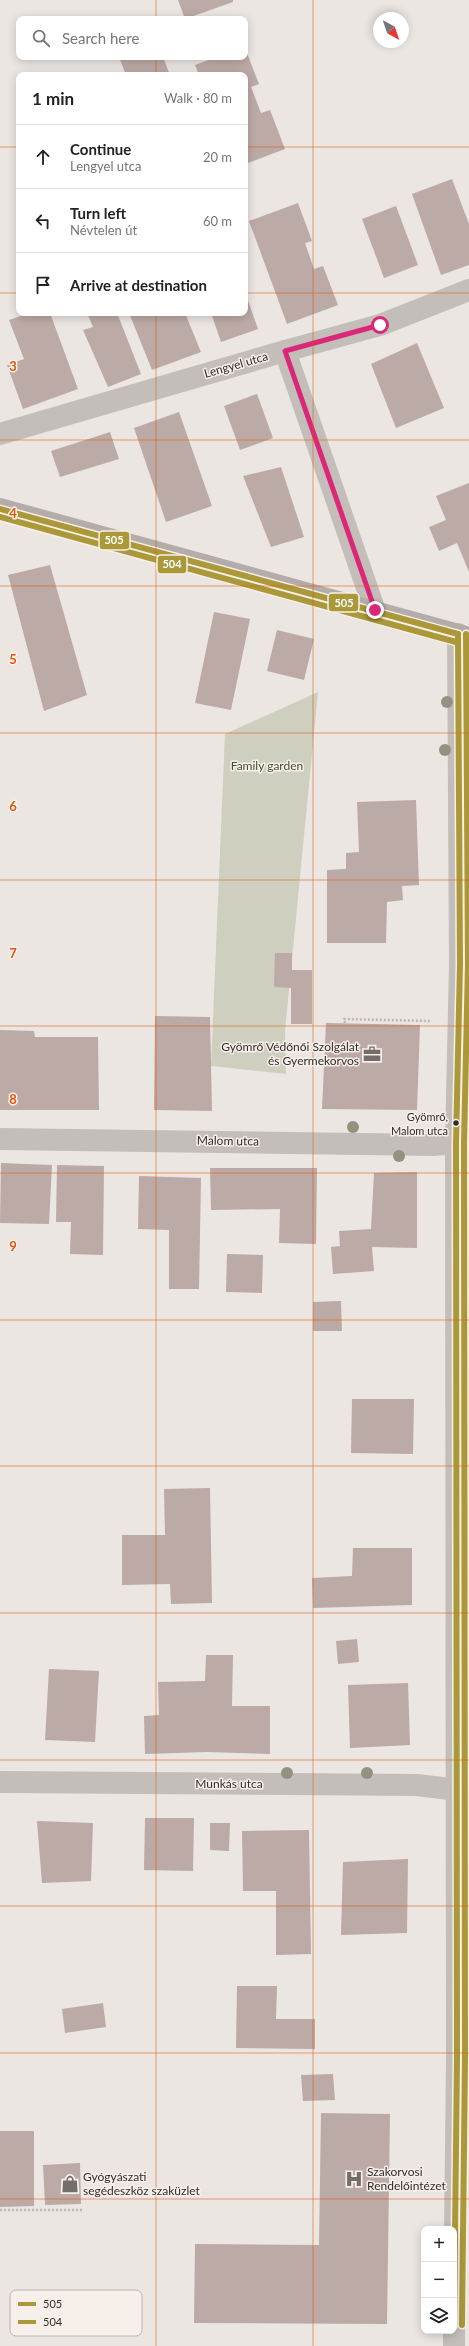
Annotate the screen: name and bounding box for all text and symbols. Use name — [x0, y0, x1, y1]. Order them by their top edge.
north arrow — [373, 12, 409, 48]
search box — [16, 16, 248, 60]
icon: search — [30, 27, 52, 49]
text: Search here — [62, 29, 139, 47]
text: 1 min — [32, 88, 74, 109]
text: Walk · 80 m — [164, 90, 232, 106]
text: Continue — [70, 140, 131, 158]
icon: ahead — [32, 146, 54, 168]
text: 20 m — [203, 149, 232, 165]
text: Lengyel utca — [70, 158, 141, 174]
text: Turn left — [70, 204, 126, 222]
icon: left — [32, 210, 54, 232]
text: 60 m — [203, 213, 232, 229]
text: Névtelen út — [70, 222, 137, 238]
icon: arrive — [32, 274, 54, 296]
text: Arrive at destination — [70, 276, 207, 294]
route start — [371, 316, 389, 334]
street label: Lengyel utca — [202, 348, 270, 381]
text: 3 — [9, 358, 17, 374]
text: 4 — [9, 505, 17, 521]
line badge: 505 — [99, 531, 130, 550]
text: 505 — [104, 533, 124, 546]
line badge: 504 — [157, 555, 187, 574]
text: 504 — [162, 557, 182, 570]
line badge: 505 — [328, 593, 359, 612]
text: 505 — [334, 596, 354, 609]
route end — [366, 601, 384, 619]
text: 5 — [9, 651, 17, 667]
park label: Family garden — [231, 758, 303, 773]
text: 6 — [9, 798, 17, 814]
text: 7 — [9, 945, 17, 961]
place label: Gyömrő Védőnői Szolgálat és Gyermekorvos — [221, 1039, 360, 1068]
office icon: Gyömrő Védőnői Szolgálat és Gyermekorvos — [362, 1044, 382, 1064]
text: 8 — [9, 1091, 17, 1107]
place label: Gyömrő, Malom utca — [391, 1110, 448, 1137]
marker: Gyömrő, Malom utca — [451, 1118, 461, 1128]
street label: Malom utca — [197, 1132, 259, 1149]
text: 9 — [9, 1238, 17, 1254]
street label: Munkás utca — [195, 1776, 263, 1791]
place label: Szakorvosi Rendelőintézet — [367, 2164, 447, 2193]
place label: Gyógyászati segédeszköz szaküzlet — [83, 2169, 201, 2198]
hospital icon: Szakorvosi Rendelőintézet — [344, 2169, 364, 2189]
shop icon: Gyógyászati segédeszköz szaküzlet — [60, 2174, 80, 2194]
map controls — [421, 2226, 457, 2334]
button: + — [421, 2226, 457, 2262]
button: − — [421, 2262, 457, 2298]
legend — [10, 2290, 142, 2336]
text: 505 — [43, 2297, 62, 2310]
button: layers — [421, 2298, 457, 2334]
text: 504 — [43, 2315, 63, 2328]

